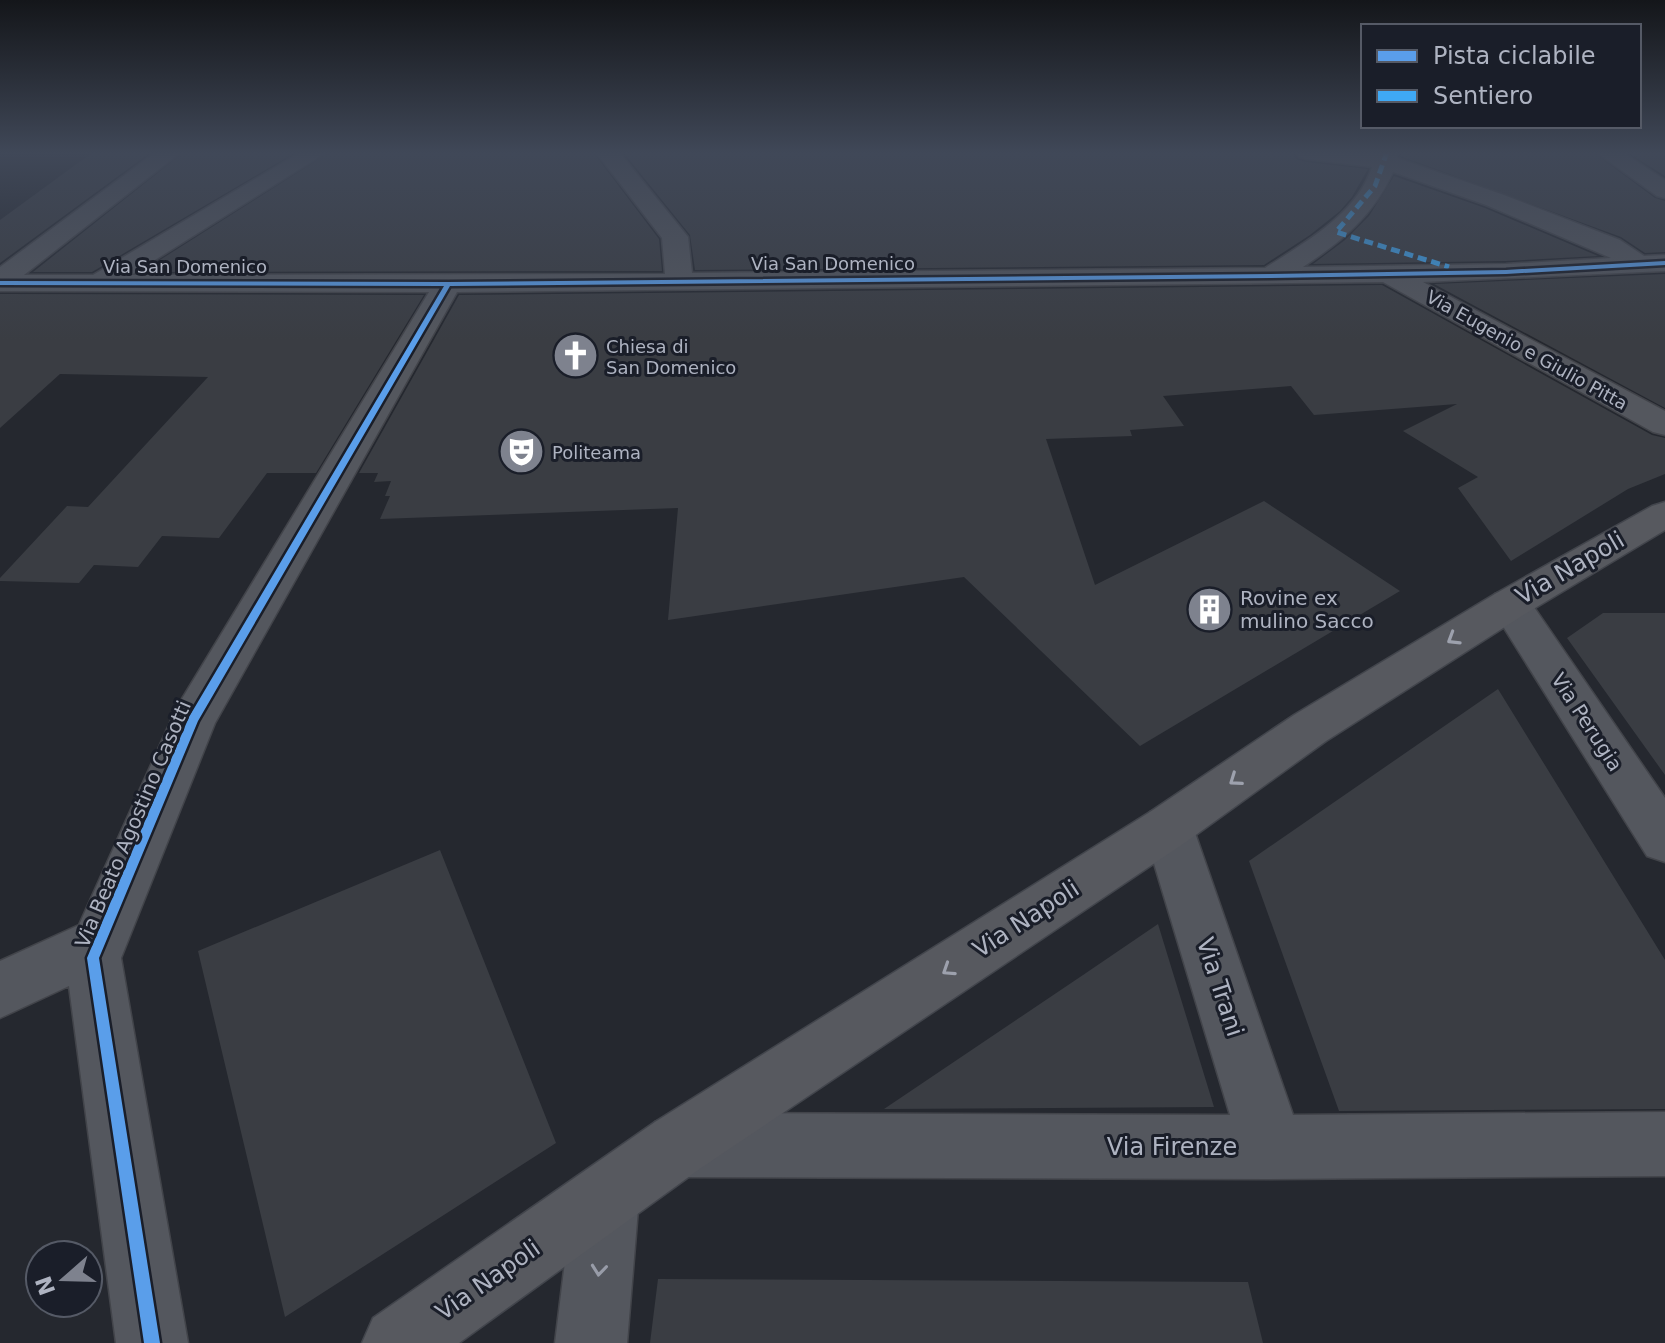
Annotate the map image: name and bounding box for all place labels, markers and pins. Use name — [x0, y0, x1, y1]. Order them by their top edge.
church icon: Chiesa di San Domenico — [551, 332, 599, 380]
place label: Chiesa di San Domenico — [606, 336, 736, 378]
theatre icon: Politeama — [497, 428, 545, 476]
place label: Politeama — [552, 442, 641, 463]
building icon: Rovine ex mulino Sacco — [1185, 585, 1233, 633]
place label: Rovine ex mulino Sacco — [1240, 586, 1374, 633]

